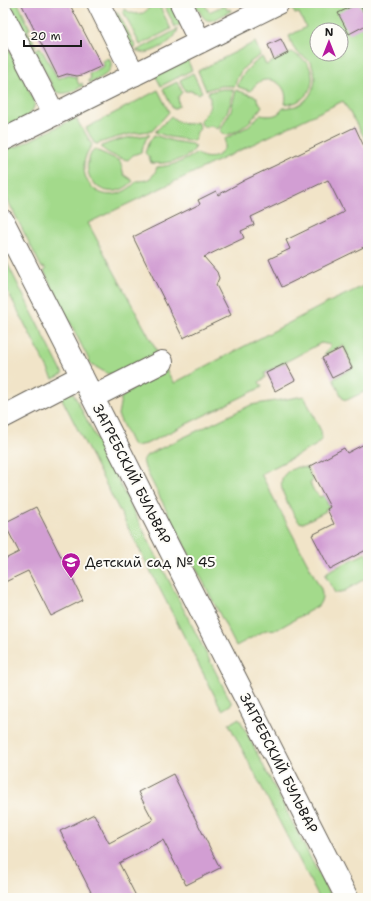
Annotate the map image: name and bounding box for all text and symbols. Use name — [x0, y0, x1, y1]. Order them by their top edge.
scale bar — [24, 22, 81, 48]
north arrow — [309, 22, 349, 62]
text: N — [325, 25, 334, 40]
text: 20 m — [30, 28, 61, 44]
street label: ЗАГРЕБСКИЙ БУЛЬВАР — [89, 401, 175, 547]
school or university icon: Детский сад № 45 — [60, 551, 82, 579]
place label: Детский сад № 45 — [85, 553, 216, 571]
street label: ЗАГРЕБСКИЙ БУЛЬВАР — [236, 690, 322, 836]

